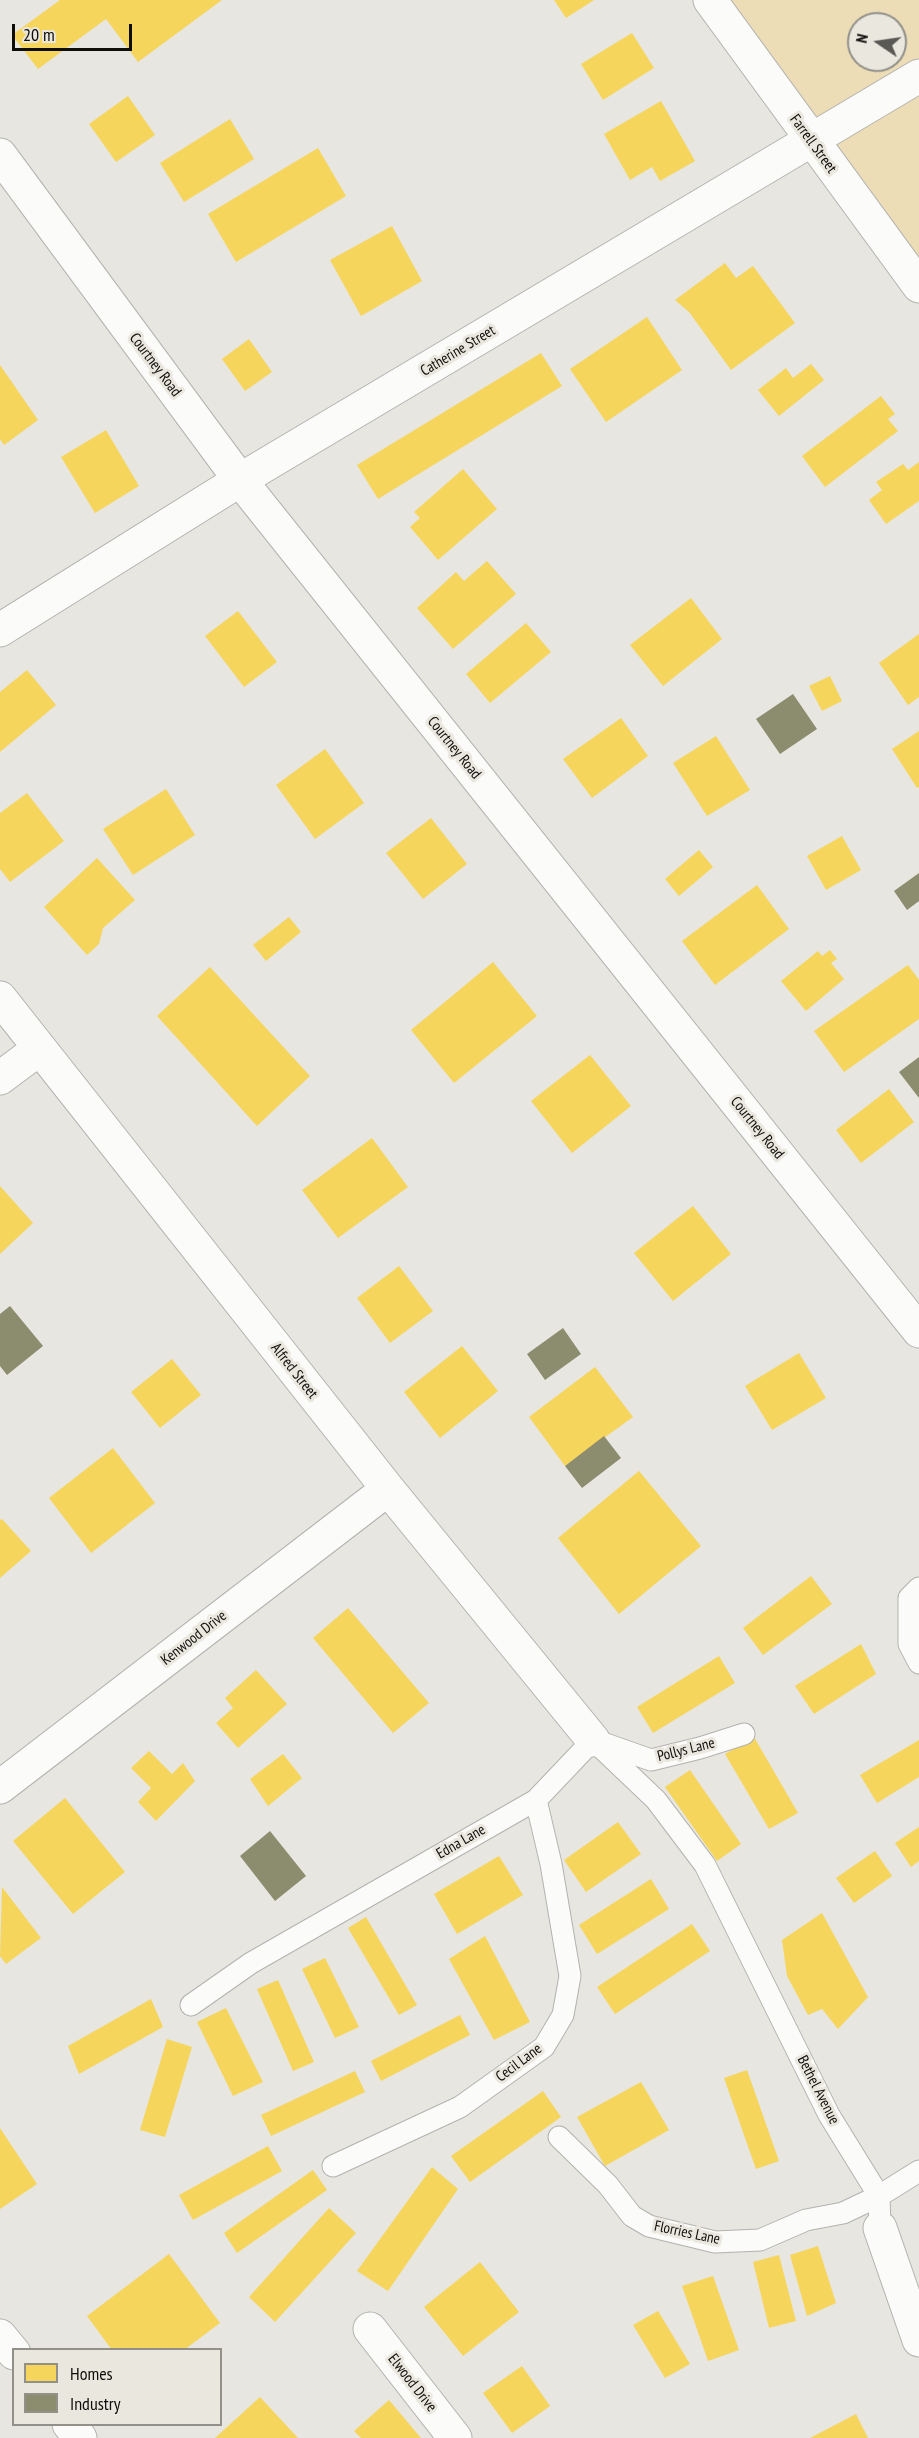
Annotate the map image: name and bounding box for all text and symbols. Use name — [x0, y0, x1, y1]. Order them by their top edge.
scale bar — [15, 12, 135, 50]
north arrow — [847, 12, 907, 72]
text: 20 m — [23, 23, 55, 46]
text: N — [851, 32, 872, 45]
street label: Farrell Street — [786, 111, 840, 177]
street label: Catherine Street — [417, 322, 499, 380]
street label: Courtney Road — [125, 330, 185, 400]
street label: Courtney Road — [423, 713, 485, 783]
street label: Courtney Road — [726, 1093, 788, 1163]
street label: Alfred Street — [267, 1340, 321, 1402]
street label: Kenwood Drive — [158, 1607, 230, 1669]
street label: Pollys Lane — [655, 1734, 717, 1766]
street label: Edna Lane — [433, 1821, 489, 1863]
street label: Cecil Lane — [493, 2040, 545, 2086]
street label: Bethel Avenue — [793, 2053, 843, 2127]
street label: Florries Lane — [652, 2217, 722, 2249]
legend — [12, 2348, 222, 2426]
street label: Elwood Drive — [384, 2350, 440, 2416]
text: Homes — [70, 2362, 113, 2385]
text: Industry — [70, 2392, 120, 2415]

